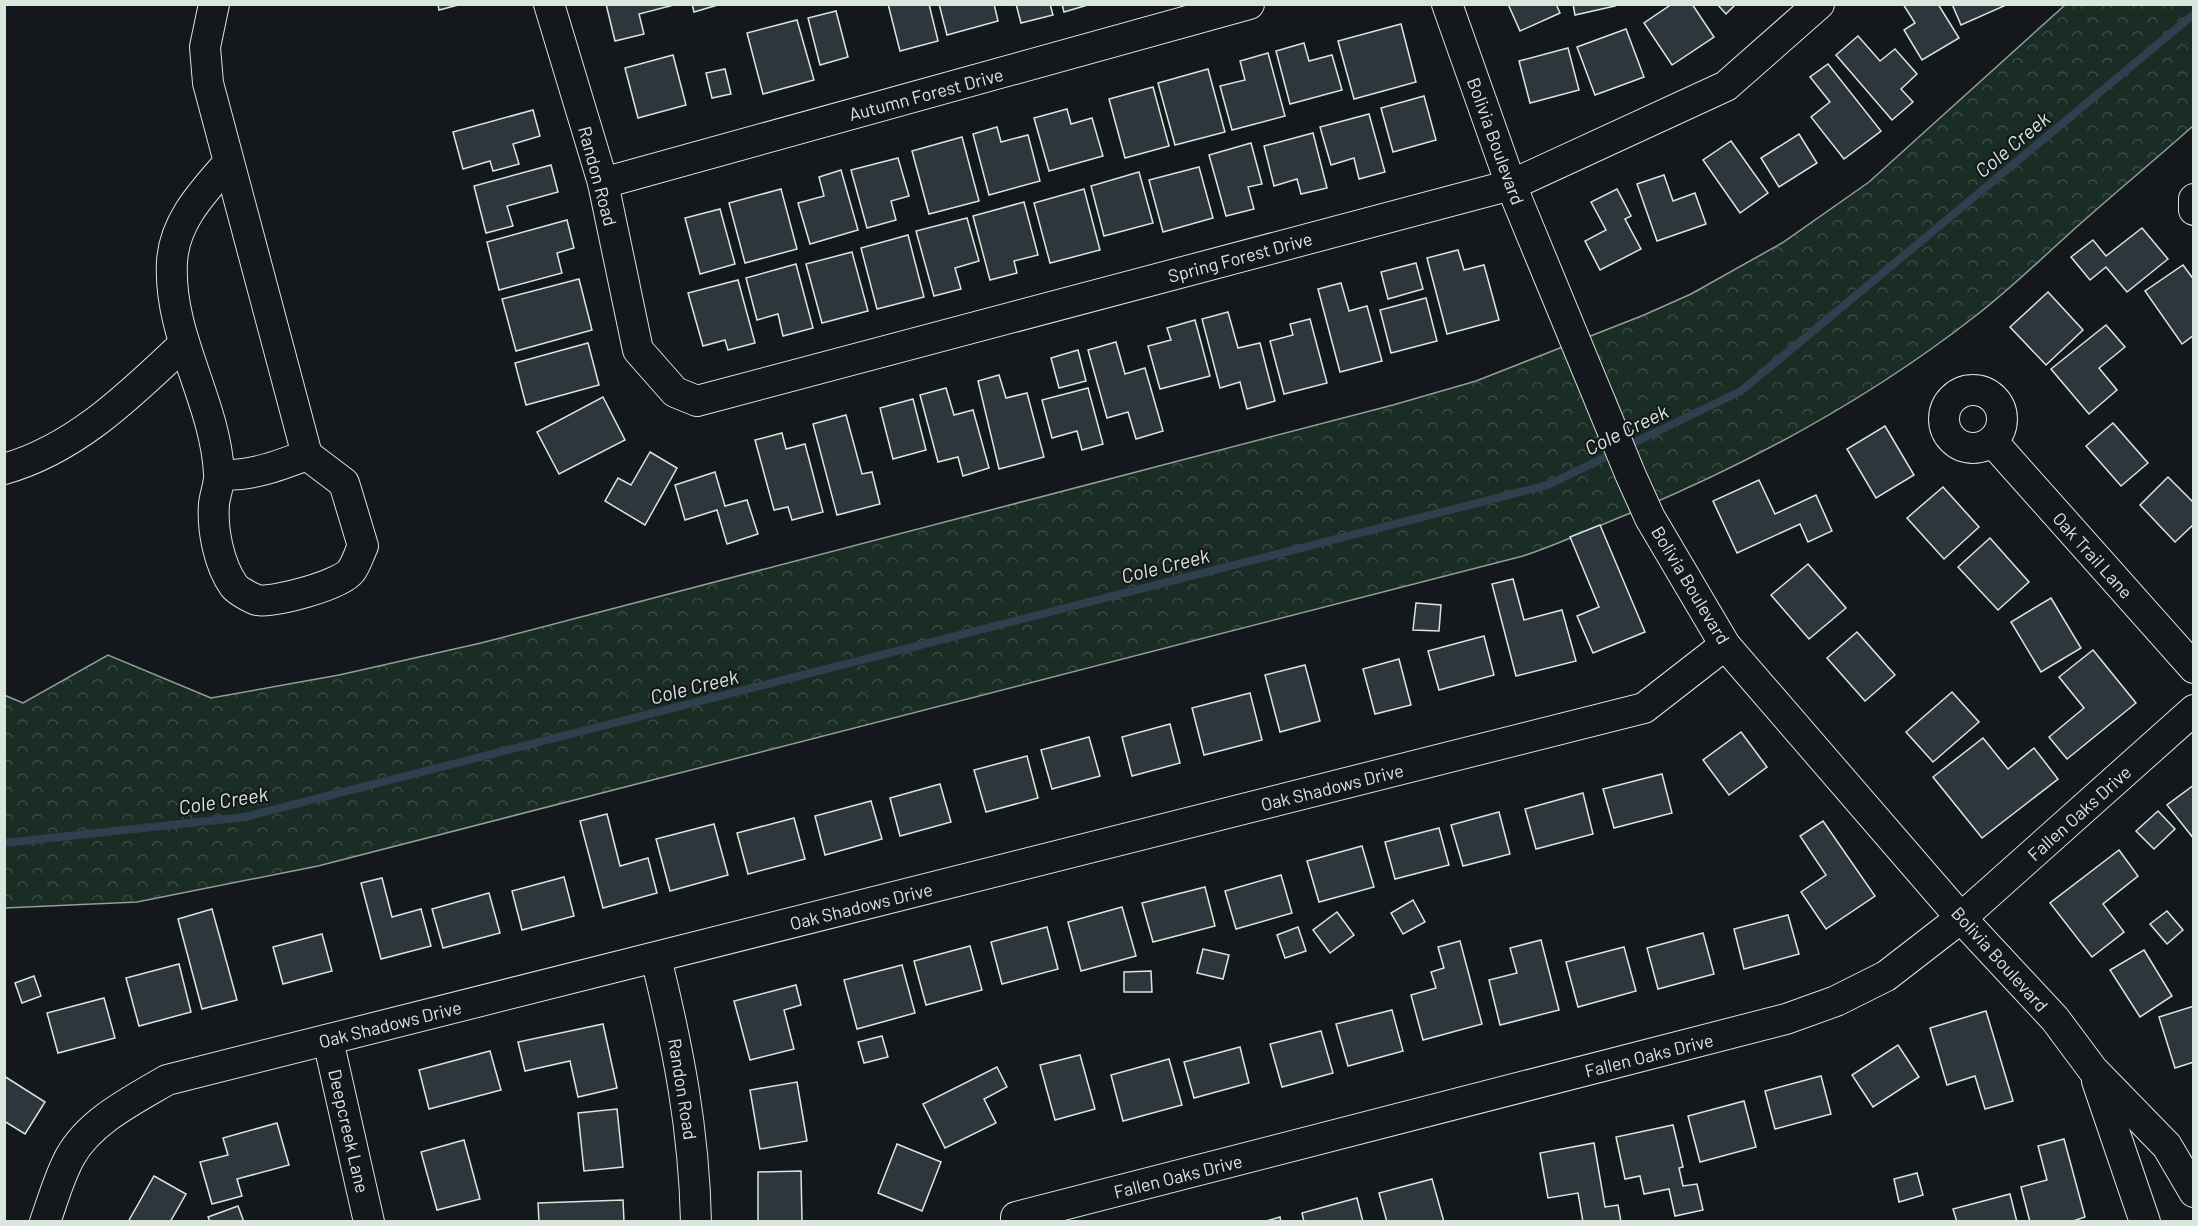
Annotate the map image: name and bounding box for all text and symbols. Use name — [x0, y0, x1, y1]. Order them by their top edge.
street label: Autumn Forest Drive — [846, 63, 1006, 125]
street label: Bolivia Boulevard — [1463, 74, 1529, 208]
water label: Cole Creek — [1970, 106, 2054, 182]
street label: Randon Road — [574, 124, 622, 228]
street label: Spring Forest Drive — [1165, 227, 1315, 287]
water label: Cole Creek — [1580, 398, 1672, 460]
street label: Oak Trail Lane — [2048, 507, 2138, 603]
street label: Bolivia Boulevard — [1647, 522, 1735, 648]
water label: Cole Creek — [1118, 542, 1212, 588]
water label: Cole Creek — [647, 663, 741, 709]
street label: Oak Shadows Drive — [1258, 759, 1406, 815]
street label: Fallen Oaks Drive — [2023, 761, 2135, 865]
water label: Cole Creek — [177, 781, 270, 819]
street label: Oak Shadows Drive — [787, 878, 935, 934]
street label: Bolivia Boulevard — [1947, 902, 2053, 1016]
street label: Oak Shadows Drive — [316, 996, 464, 1052]
street label: Fallen Oaks Drive — [1582, 1028, 1716, 1082]
street label: Randon Road — [664, 1037, 702, 1141]
street label: Deepcreek Lane — [324, 1067, 374, 1195]
street label: Fallen Oaks Drive — [1111, 1149, 1245, 1203]

